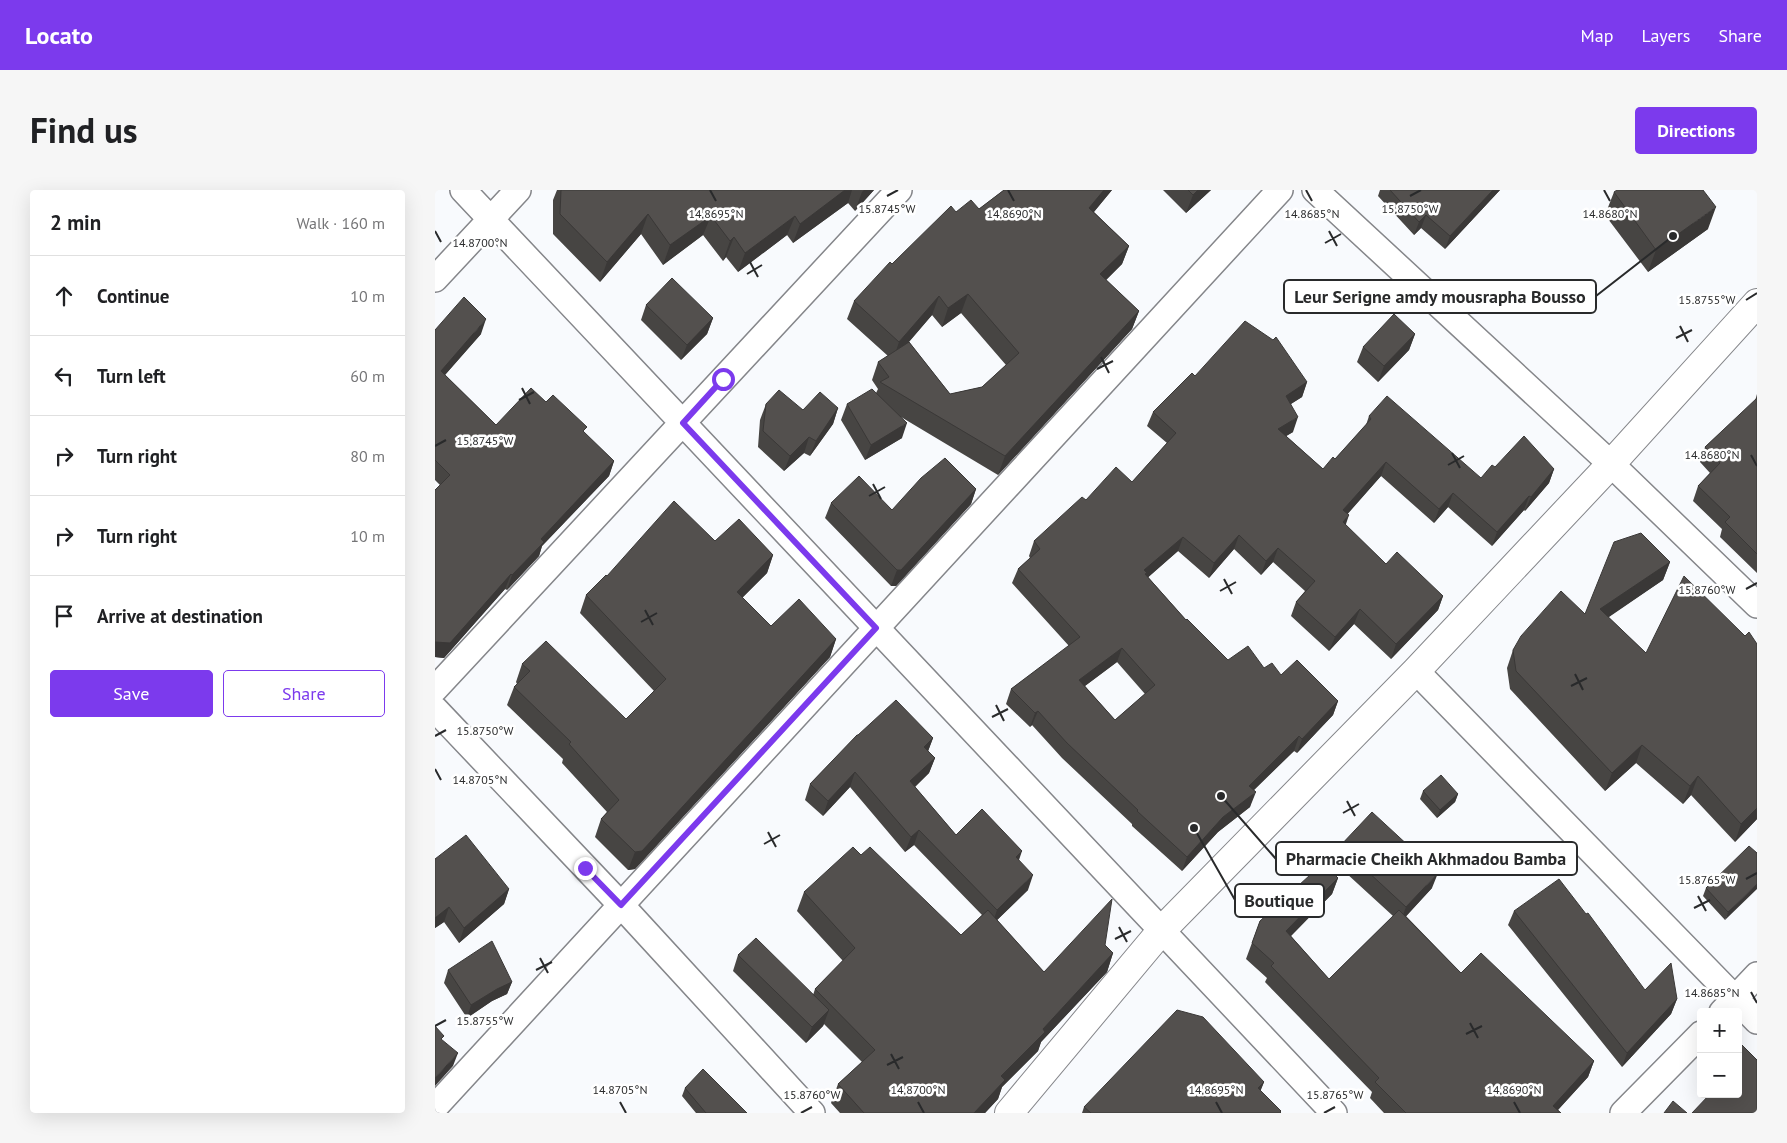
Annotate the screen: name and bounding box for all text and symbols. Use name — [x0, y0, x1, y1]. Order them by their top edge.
text: Locato — [25, 20, 93, 51]
text: Map — [1581, 24, 1613, 47]
text: Layers — [1641, 24, 1690, 47]
text: Share — [1718, 24, 1762, 47]
text: Find us — [30, 107, 138, 153]
button: Directions — [1635, 107, 1757, 154]
text: 15.8745°W — [859, 201, 915, 216]
text: 15.8750°W — [1382, 201, 1438, 216]
text: 14.8695°N — [689, 206, 743, 221]
text: 14.8690°N — [987, 206, 1041, 221]
text: 14.8685°N — [1285, 206, 1339, 221]
text: 14.8680°N — [1583, 206, 1637, 221]
text: 2 min — [50, 209, 101, 236]
text: Walk · 160 m — [296, 213, 385, 233]
text: 14.8700°N — [453, 235, 507, 250]
callout: Leur Serigne amdy mousrapha Bousso — [1284, 280, 1596, 313]
icon: ahead — [50, 282, 78, 310]
text: Continue — [97, 284, 169, 308]
text: Leur Serigne amdy mousrapha Bousso — [1294, 285, 1586, 308]
text: 10 m — [350, 286, 385, 306]
text: 15.8755°W — [1679, 292, 1735, 307]
icon: left — [50, 362, 78, 390]
text: Turn left — [97, 364, 166, 388]
text: 60 m — [350, 366, 385, 386]
route start — [712, 368, 735, 391]
text: 15.8745°W — [457, 433, 513, 448]
icon: right — [50, 442, 78, 470]
text: Turn right — [97, 444, 177, 468]
text: 80 m — [350, 446, 385, 466]
text: 14.8680°N — [1685, 447, 1739, 462]
icon: right — [50, 522, 78, 550]
text: Turn right — [97, 524, 177, 548]
text: 10 m — [350, 526, 385, 546]
text: 15.8760°W — [1679, 582, 1735, 597]
icon: arrive — [50, 602, 78, 630]
text: Arrive at destination — [97, 604, 263, 628]
button: Save — [50, 670, 213, 717]
button: Share — [223, 670, 385, 717]
text: 15.8750°W — [457, 723, 513, 738]
text: 14.8705°N — [453, 772, 507, 787]
callout: Pharmacie Cheikh Akhmadou Bamba — [1276, 842, 1577, 875]
text: Pharmacie Cheikh Akhmadou Bamba — [1286, 847, 1566, 870]
route end — [574, 857, 597, 880]
text: 15.8765°W — [1679, 872, 1735, 887]
callout: Boutique — [1235, 884, 1324, 917]
text: Boutique — [1244, 889, 1314, 912]
text: 14.8685°N — [1685, 985, 1739, 1000]
map controls — [1697, 1008, 1742, 1098]
button: + — [1697, 1008, 1742, 1053]
text: 15.8755°W — [457, 1013, 513, 1028]
button: − — [1697, 1053, 1742, 1098]
text: 14.8705°N — [593, 1082, 647, 1097]
text: 14.8700°N — [891, 1082, 945, 1097]
text: 14.8695°N — [1189, 1082, 1243, 1097]
text: 14.8690°N — [1487, 1082, 1541, 1097]
text: 15.8760°W — [784, 1087, 840, 1102]
text: 15.8765°W — [1307, 1087, 1363, 1102]

